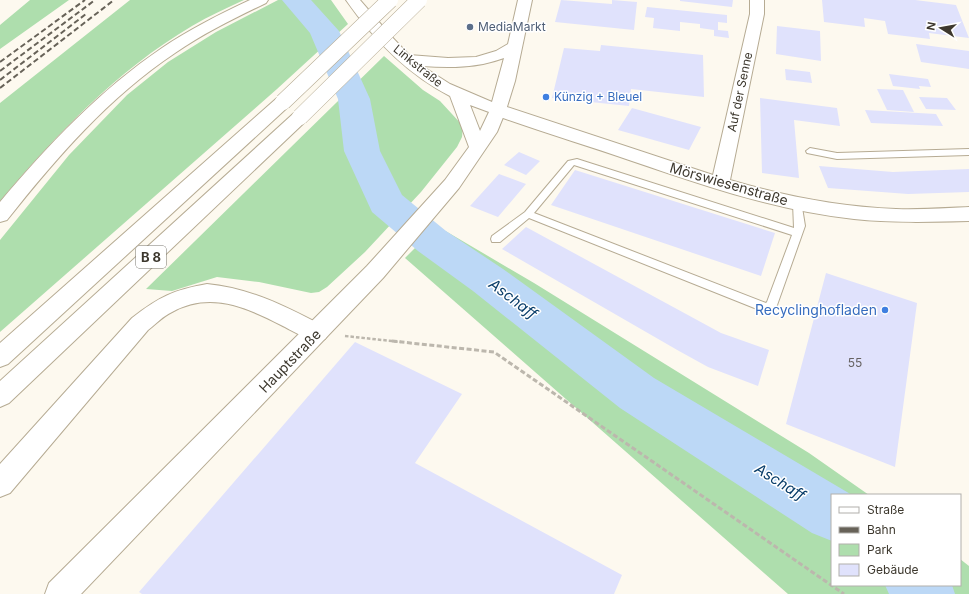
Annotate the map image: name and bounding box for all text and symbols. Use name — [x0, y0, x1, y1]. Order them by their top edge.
north arrow — [921, 8, 961, 48]
place label: MediaMarkt — [478, 19, 546, 34]
text: N — [924, 21, 939, 32]
marker: MediaMarkt — [465, 22, 475, 32]
street label: Linkstraße — [391, 41, 446, 90]
street label: Auf der Senne — [724, 51, 755, 133]
place label: Künzig + Bleuel — [554, 89, 642, 104]
marker: Künzig + Bleuel — [541, 92, 551, 102]
street label: Mörswiesenstraße — [668, 158, 790, 209]
road number: B 8 — [136, 246, 166, 268]
water label: Aschaff — [485, 274, 542, 324]
place label: Recyclinghofladen — [755, 301, 877, 318]
marker: Recyclinghofladen — [880, 305, 890, 315]
street label: Hauptstraße — [255, 325, 324, 396]
house number: 55 — [848, 355, 862, 370]
water label: Aschaff — [751, 458, 810, 505]
legend — [831, 494, 961, 586]
text: Straße — [867, 502, 904, 517]
text: Bahn — [867, 522, 896, 537]
text: Park — [867, 542, 893, 557]
text: Gebäude — [867, 562, 919, 577]

